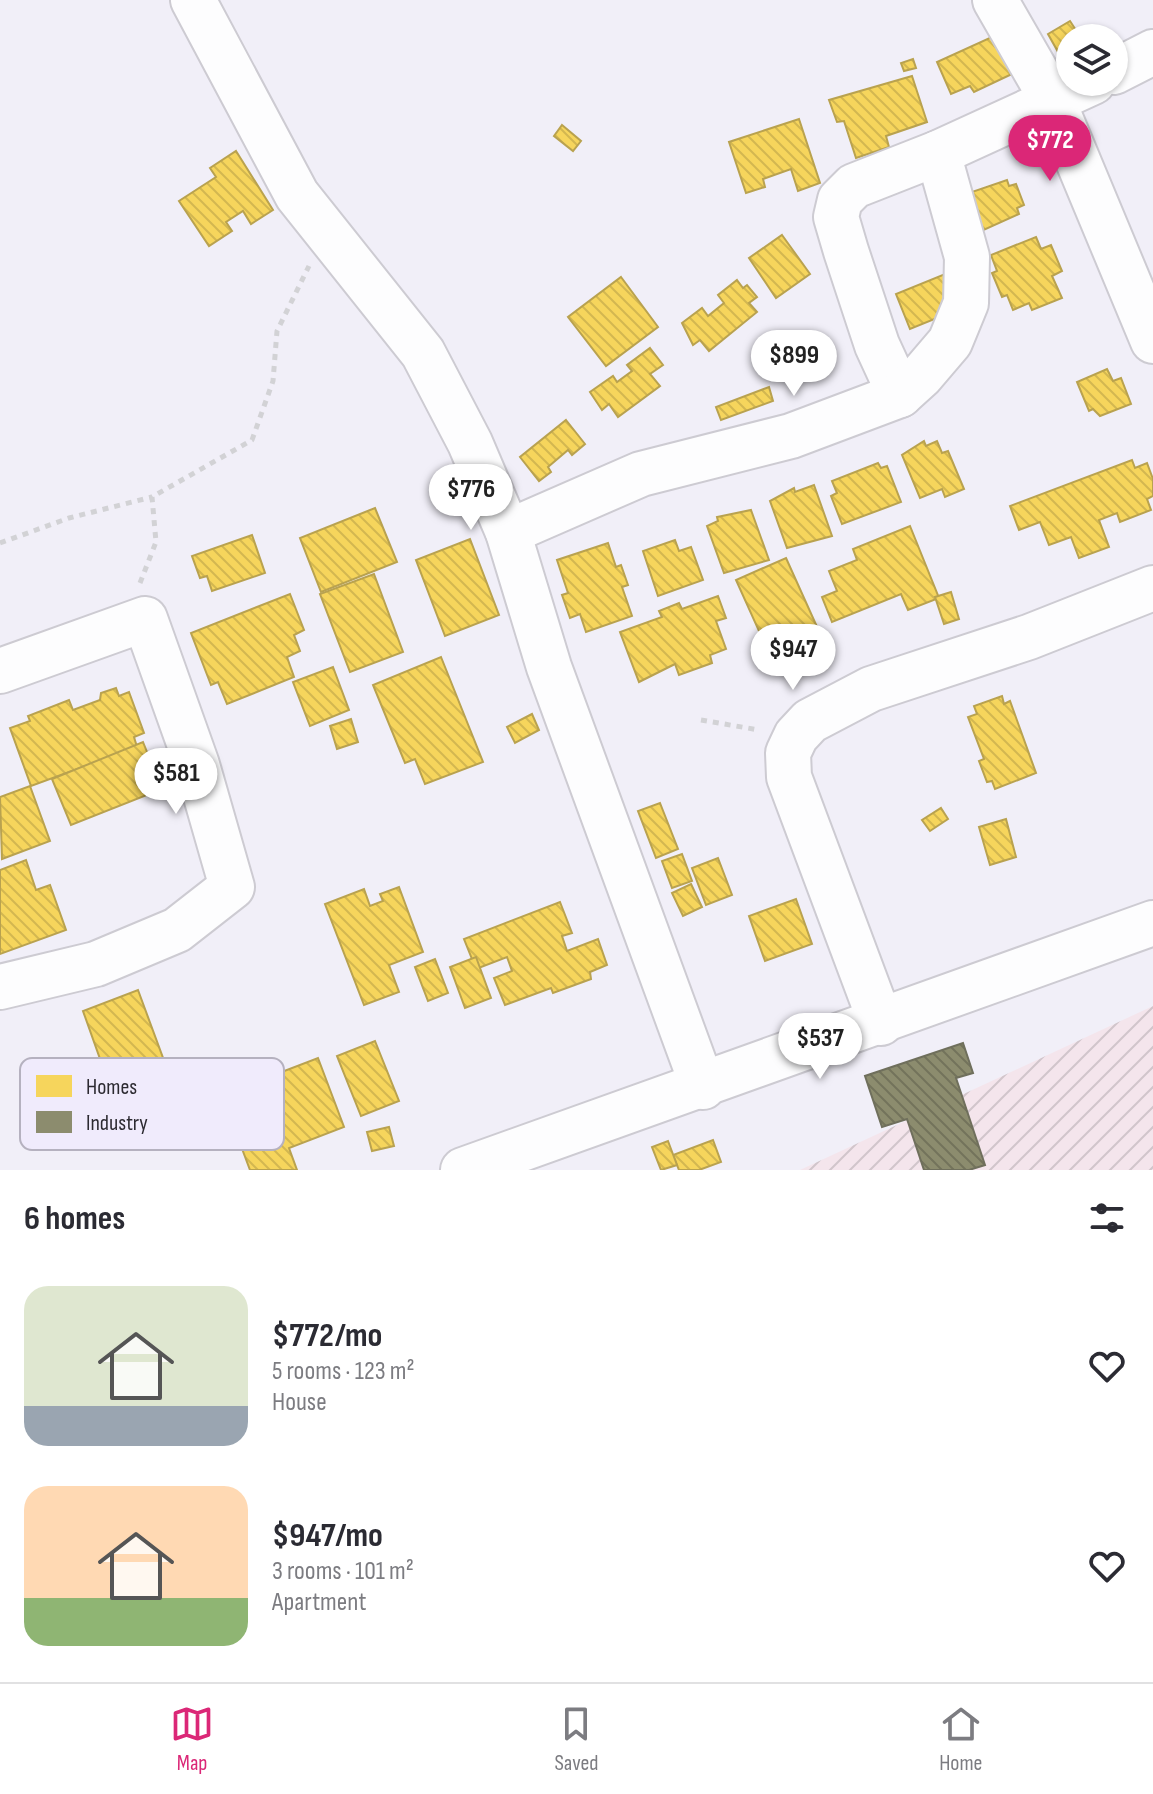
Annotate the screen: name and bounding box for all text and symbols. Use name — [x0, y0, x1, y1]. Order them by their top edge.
map controls — [1056, 24, 1128, 96]
button: layers — [1056, 24, 1128, 96]
pin: $772 — [1003, 115, 1097, 183]
text: $772 — [1026, 125, 1074, 156]
pin: $899 — [747, 330, 841, 398]
text: $899 — [769, 340, 819, 371]
pin: $776 — [424, 464, 518, 532]
text: $776 — [447, 474, 495, 505]
pin: $947 — [746, 624, 840, 692]
text: $947 — [769, 634, 817, 665]
pin: $581 — [129, 748, 223, 816]
text: $581 — [152, 758, 200, 789]
pin: $537 — [773, 1013, 867, 1081]
text: $537 — [796, 1023, 844, 1054]
legend — [20, 1058, 284, 1150]
text: Homes — [86, 1074, 137, 1101]
text: Industry — [86, 1110, 148, 1137]
icon: filters — [1085, 1196, 1129, 1240]
text: 6 homes — [24, 1198, 125, 1239]
text: $772/mo — [272, 1315, 382, 1356]
icon: home — [88, 1318, 184, 1414]
icon: heart — [1085, 1344, 1129, 1388]
text: 5 rooms · 123 m² — [272, 1356, 415, 1387]
text: House — [272, 1387, 327, 1418]
text: $947/mo — [272, 1515, 383, 1556]
icon: home — [88, 1518, 184, 1614]
icon: heart — [1085, 1544, 1129, 1588]
text: 3 rooms · 101 m² — [272, 1556, 414, 1587]
text: Apartment — [272, 1587, 366, 1618]
tab: Map — [170, 1702, 214, 1777]
tab: Saved — [554, 1702, 599, 1777]
tab: Home — [939, 1702, 983, 1777]

